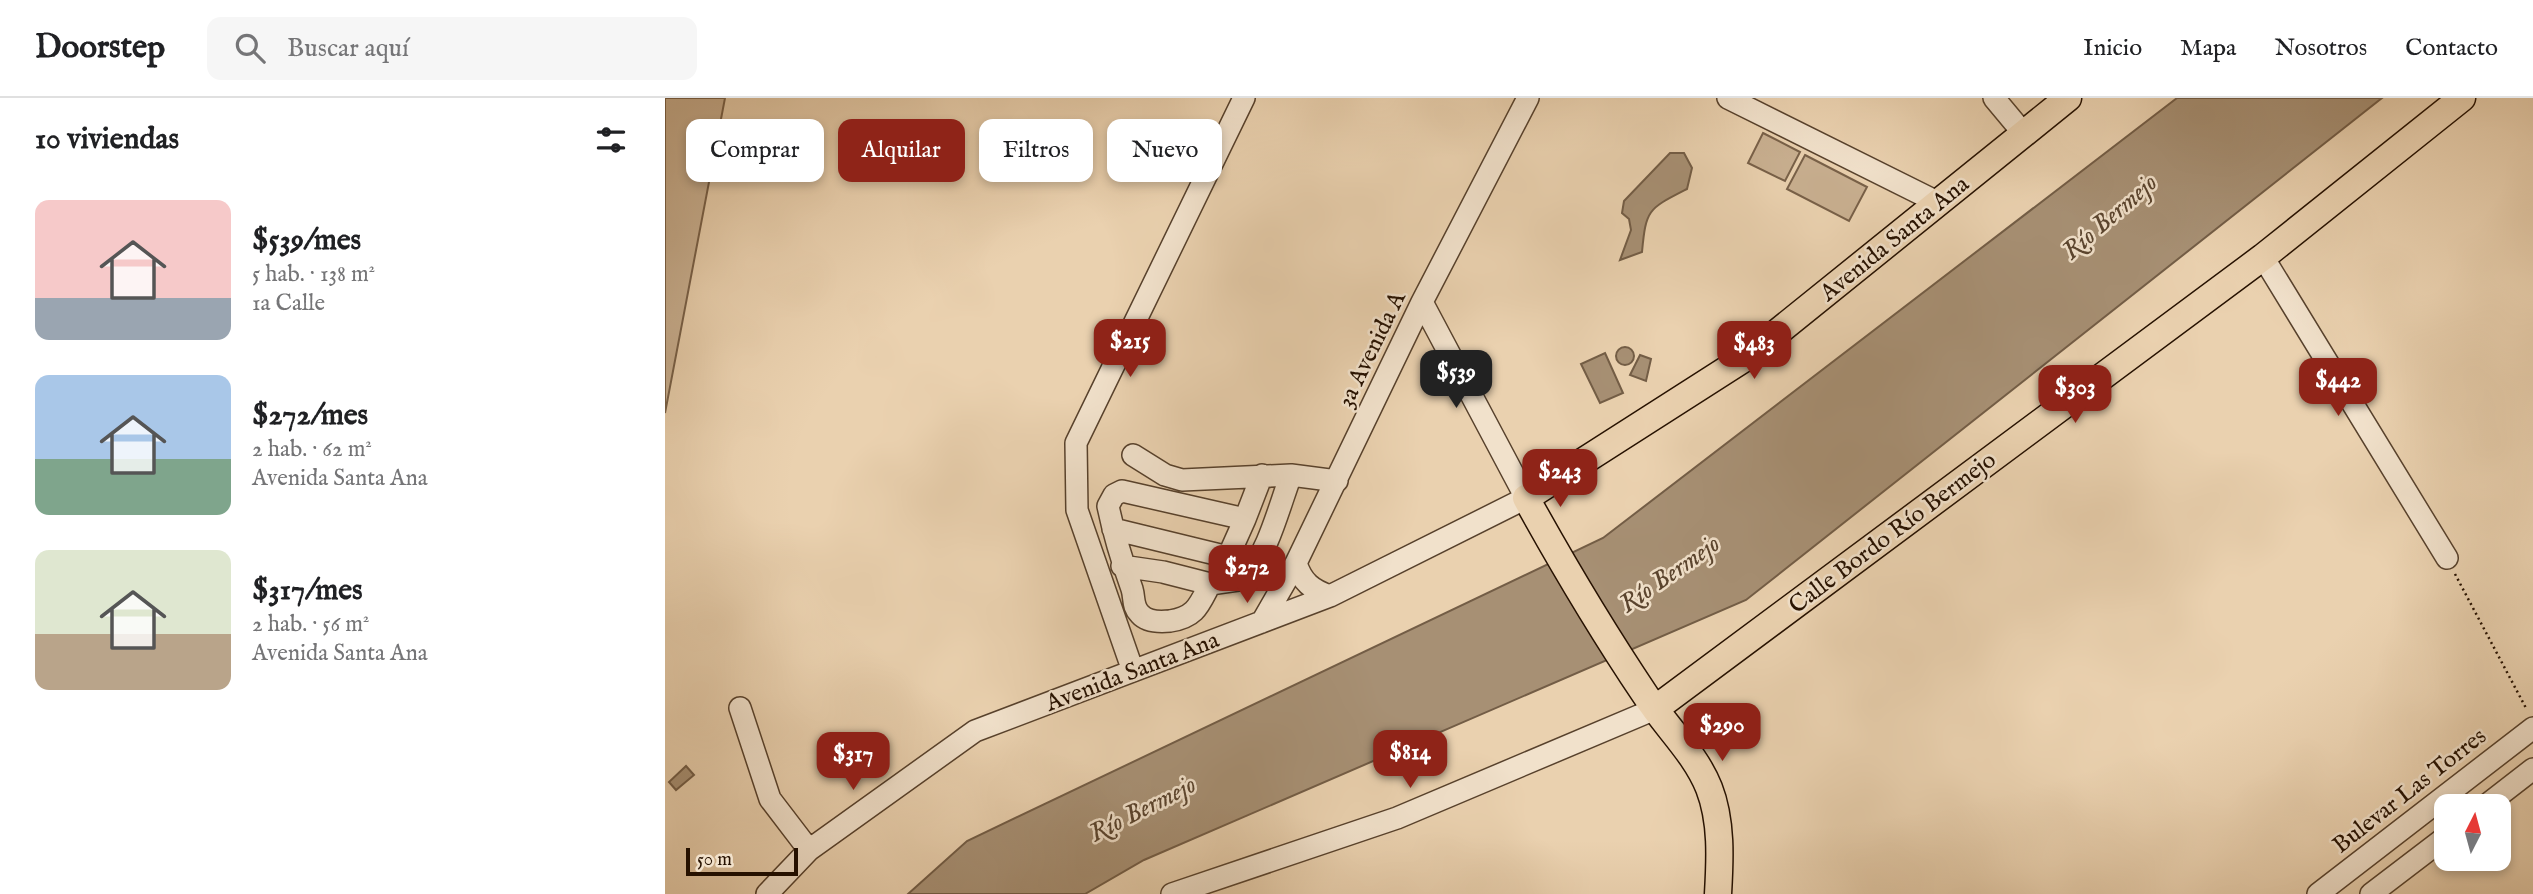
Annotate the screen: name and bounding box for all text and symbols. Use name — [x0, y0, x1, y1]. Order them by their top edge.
search box — [207, 17, 697, 80]
text: Doorstep — [35, 27, 165, 69]
icon: search — [231, 29, 269, 67]
text: Buscar aquí — [287, 32, 409, 65]
text: Inicio — [2083, 33, 2142, 64]
text: Mapa — [2180, 33, 2236, 64]
text: Nosotros — [2274, 33, 2367, 64]
text: Contacto — [2405, 33, 2498, 64]
chip: Comprar — [686, 119, 824, 182]
chip: Alquilar — [838, 119, 965, 182]
chip: Filtros — [979, 119, 1093, 182]
chip: Nuevo — [1107, 119, 1222, 182]
text: 10 viviendas — [35, 121, 179, 159]
icon: filters — [592, 121, 630, 159]
water label: Río Bermejo — [2055, 167, 2164, 268]
street label: Avenida Santa Ana — [1813, 169, 1976, 310]
text: $539/mes — [252, 222, 361, 260]
icon: home — [91, 228, 175, 312]
text: 5 hab. · 138 m² — [252, 260, 375, 289]
street label: 3a Avenida A — [1331, 286, 1414, 413]
text: 1a Calle — [252, 289, 325, 318]
pin: $215 — [1089, 320, 1171, 379]
pin: $483 — [1713, 322, 1795, 381]
text: $215 — [1110, 327, 1150, 356]
text: $483 — [1733, 329, 1775, 358]
pin: $539 — [1415, 350, 1497, 410]
text: $539 — [1436, 358, 1476, 387]
pin: $442 — [2297, 358, 2379, 418]
pin: $303 — [2034, 366, 2116, 425]
text: $442 — [2315, 366, 2361, 395]
text: $303 — [2054, 373, 2096, 402]
text: $272/mes — [252, 397, 368, 435]
icon: home — [91, 403, 175, 487]
text: 2 hab. · 62 m² — [252, 435, 372, 464]
street label: Calle Bordo Río Bermejo — [1783, 445, 2003, 621]
pin: $243 — [1519, 450, 1601, 509]
text: $243 — [1538, 457, 1582, 486]
text: Avenida Santa Ana — [252, 464, 428, 493]
water label: Río Bermejo — [1613, 528, 1727, 621]
pin: $272 — [1206, 546, 1288, 605]
text: $272 — [1225, 553, 1269, 582]
text: $317/mes — [252, 572, 363, 610]
icon: home — [91, 578, 175, 662]
text: 2 hab. · 56 m² — [252, 610, 370, 639]
street label: Avenida Santa Ana — [1040, 625, 1224, 720]
text: Avenida Santa Ana — [252, 639, 428, 668]
pin: $290 — [1681, 704, 1763, 763]
text: $290 — [1700, 711, 1744, 740]
street label: Bulevar Las Torres — [2327, 721, 2493, 861]
pin: $814 — [1369, 730, 1451, 790]
pin: $317 — [812, 732, 894, 792]
text: $814 — [1389, 738, 1431, 767]
text: $317 — [833, 740, 873, 769]
water label: Río Bermejo — [1084, 768, 1202, 850]
north arrow — [2434, 794, 2511, 872]
map controls — [2434, 794, 2511, 871]
scale bar — [686, 845, 798, 877]
text: 50 m — [697, 848, 732, 872]

